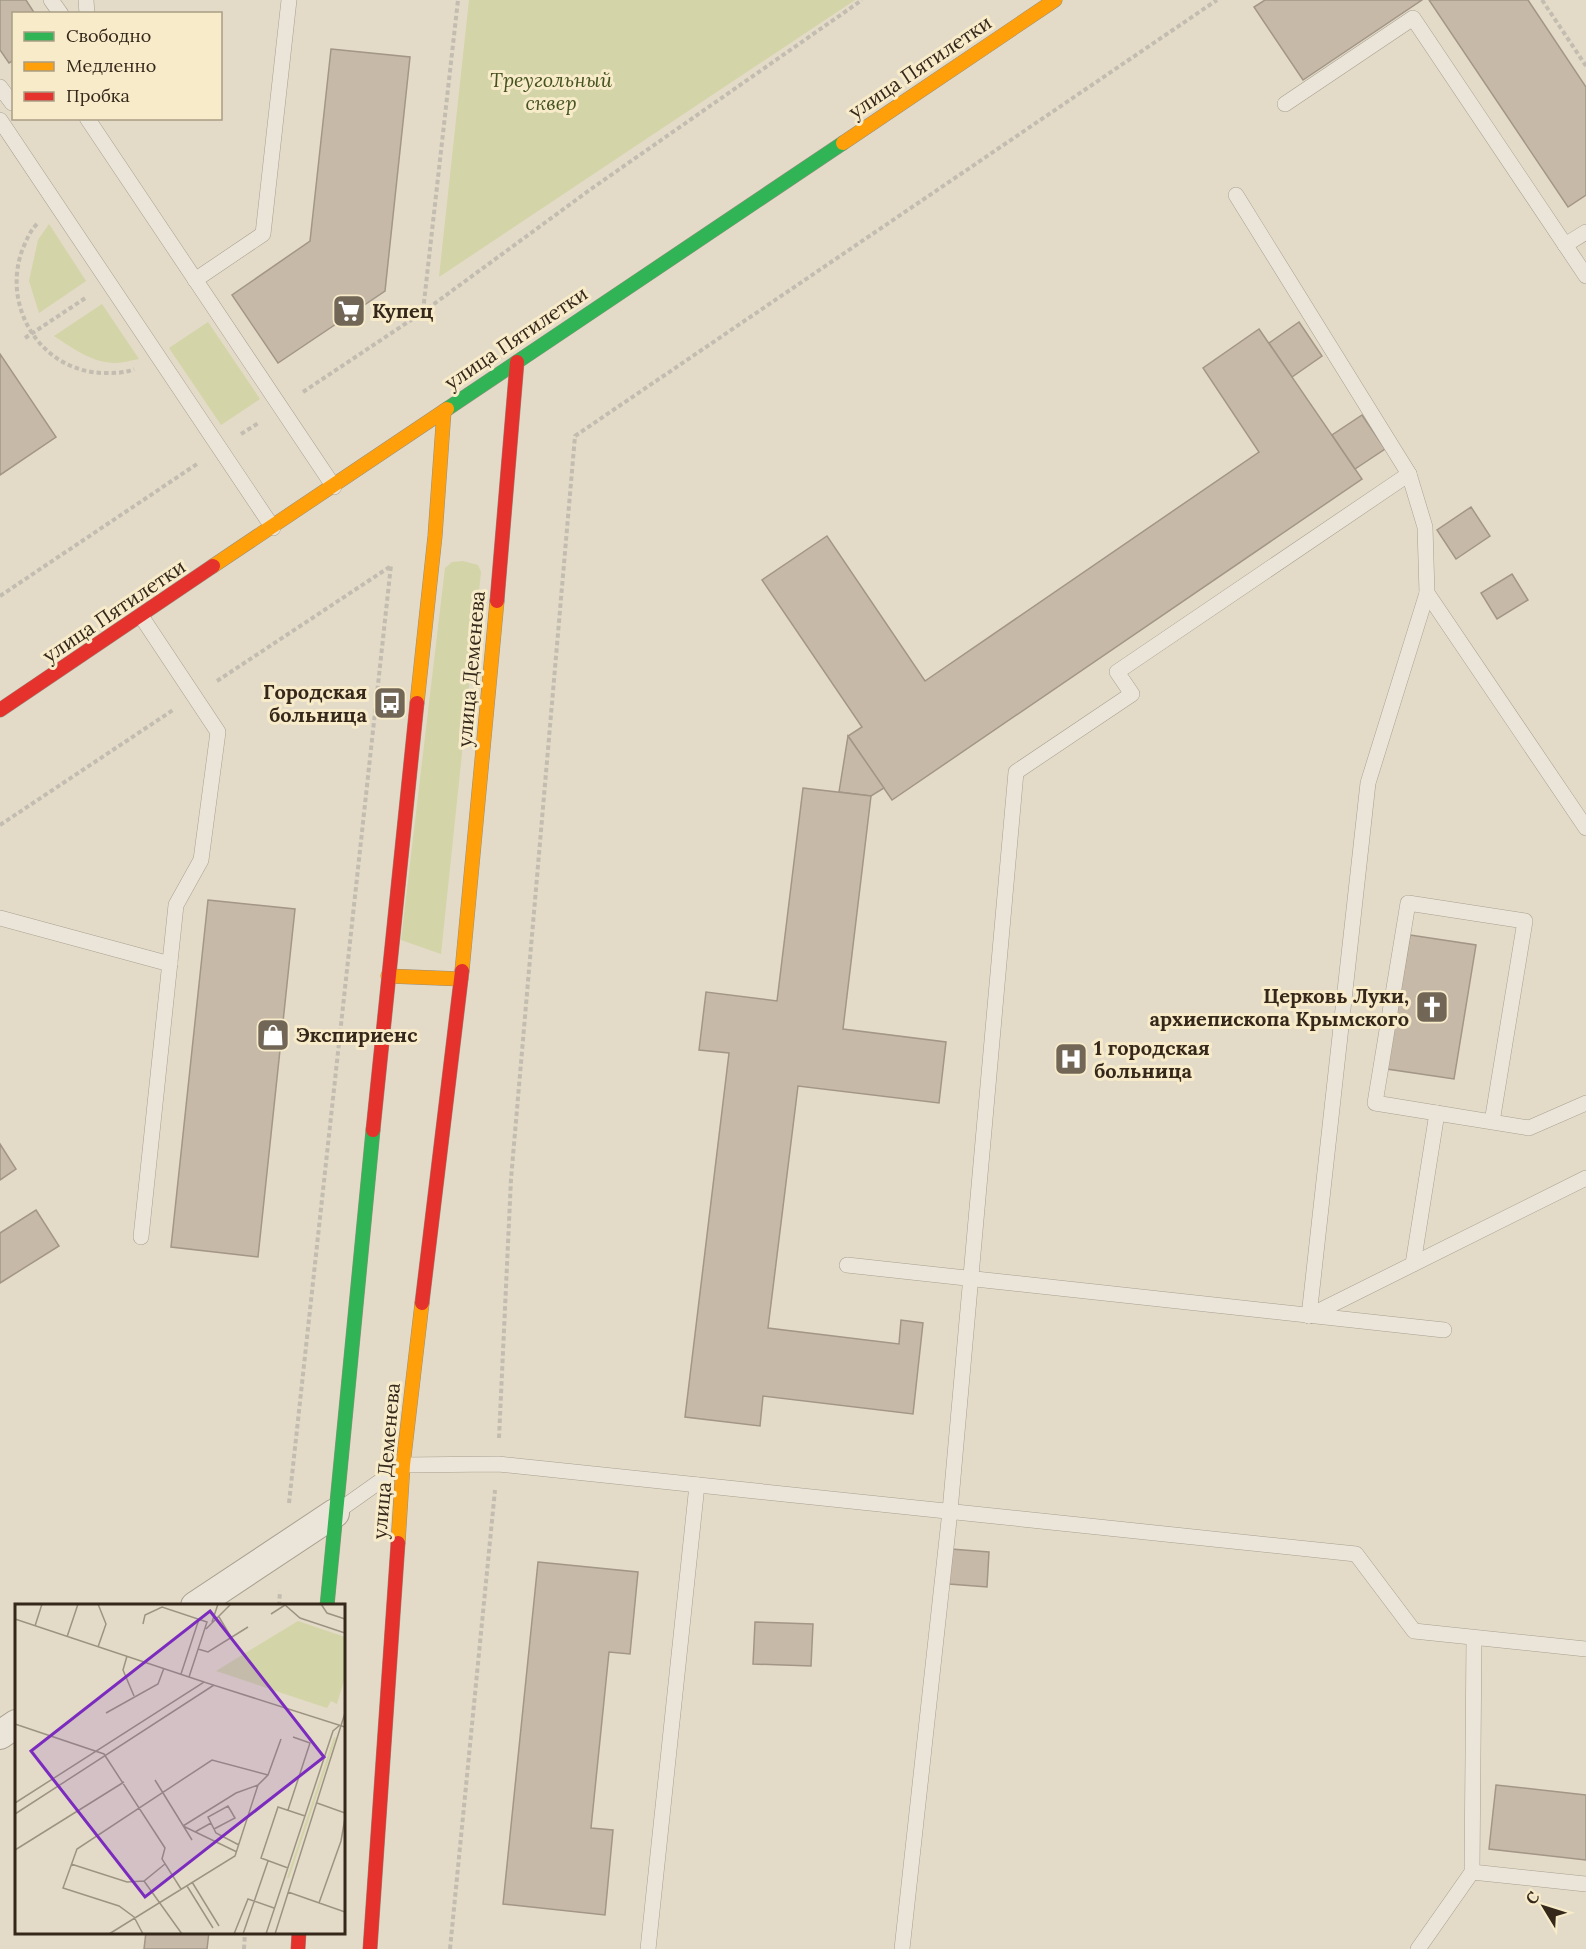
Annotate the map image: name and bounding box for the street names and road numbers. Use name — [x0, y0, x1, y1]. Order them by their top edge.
street label: улица Пятилетки — [843, 9, 996, 124]
street label: улица Пятилетки — [439, 280, 592, 395]
street label: улица Пятилетки — [37, 553, 190, 668]
street label: улица Деменева — [451, 590, 490, 748]
street label: улица Деменева — [366, 1382, 405, 1540]

